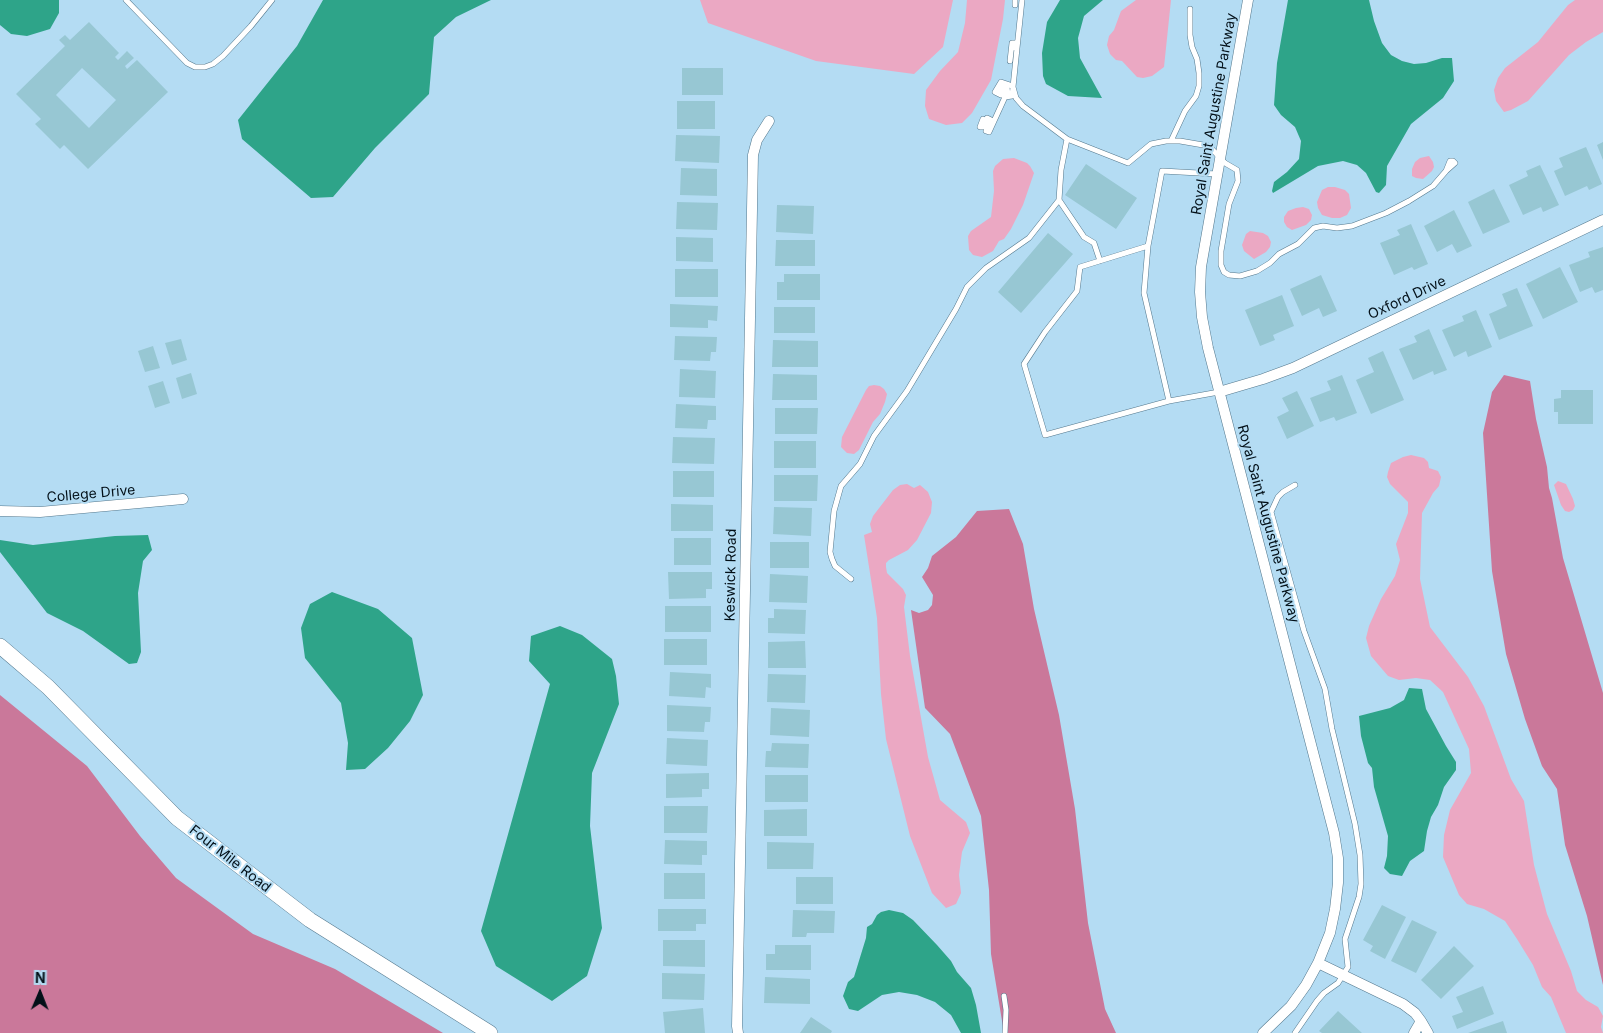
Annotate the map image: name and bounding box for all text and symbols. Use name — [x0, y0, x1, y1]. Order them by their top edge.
street label: Royal Saint Augustine Parkway — [1188, 12, 1240, 216]
street label: Oxford Drive — [1365, 273, 1449, 323]
street label: Royal Saint Augustine Parkway — [1233, 423, 1303, 625]
street label: College Drive — [46, 482, 136, 506]
street label: Keswick Road — [722, 529, 740, 621]
street label: Four Mile Road — [186, 822, 274, 896]
north arrow — [15, 968, 65, 1018]
text: N — [35, 969, 46, 986]

